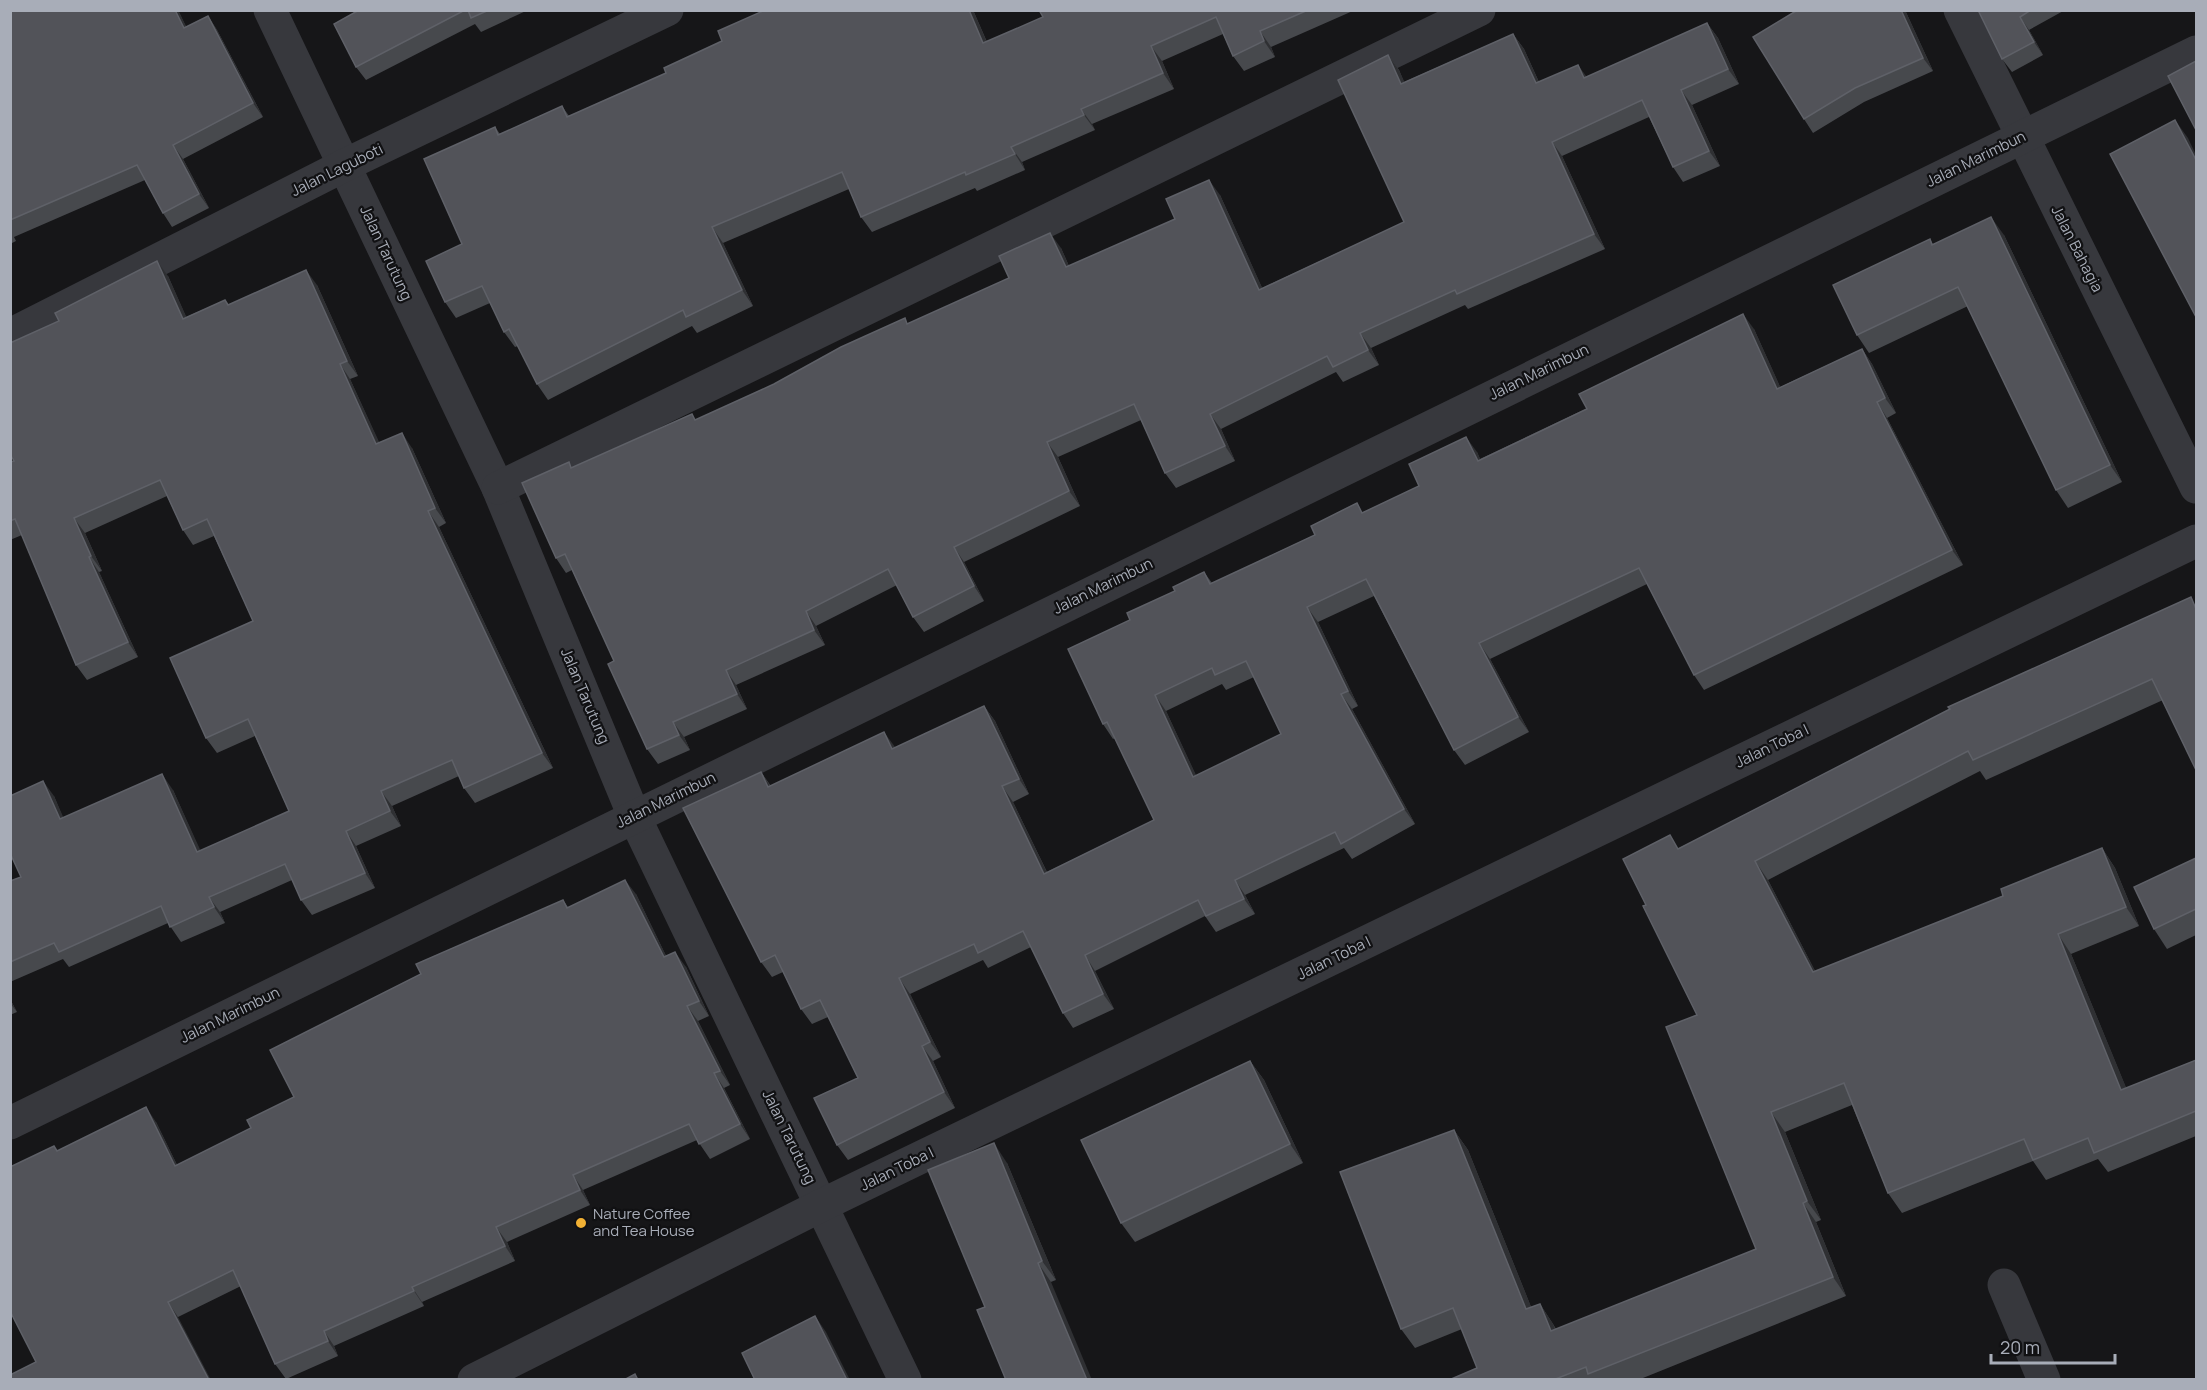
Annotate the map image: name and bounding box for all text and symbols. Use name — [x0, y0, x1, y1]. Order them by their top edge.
street label: Jalan Marimbun — [1923, 125, 2029, 192]
street label: Jalan Laguboti — [287, 138, 386, 201]
street label: Jalan Tarutung — [355, 202, 418, 304]
street label: Jalan Bahagia — [2047, 202, 2108, 296]
street label: Jalan Marimbun — [1486, 338, 1592, 405]
street label: Jalan Marimbun — [1050, 552, 1156, 619]
street label: Jalan Tarutung — [556, 645, 615, 747]
street label: Jalan Toba I — [1732, 719, 1812, 772]
street label: Jalan Marimbun — [613, 766, 719, 833]
street label: Jalan Toba I — [1294, 931, 1374, 984]
street label: Jalan Marimbun — [177, 981, 283, 1048]
street label: Jalan Tarutung — [758, 1086, 821, 1187]
street label: Jalan Toba I — [857, 1142, 937, 1195]
place label: Nature Coffee and Tea House — [593, 1203, 695, 1241]
marker: Nature Coffee and Tea House — [574, 1216, 588, 1230]
scale bar — [1991, 1327, 2116, 1365]
text: 20 m — [2000, 1335, 2040, 1359]

